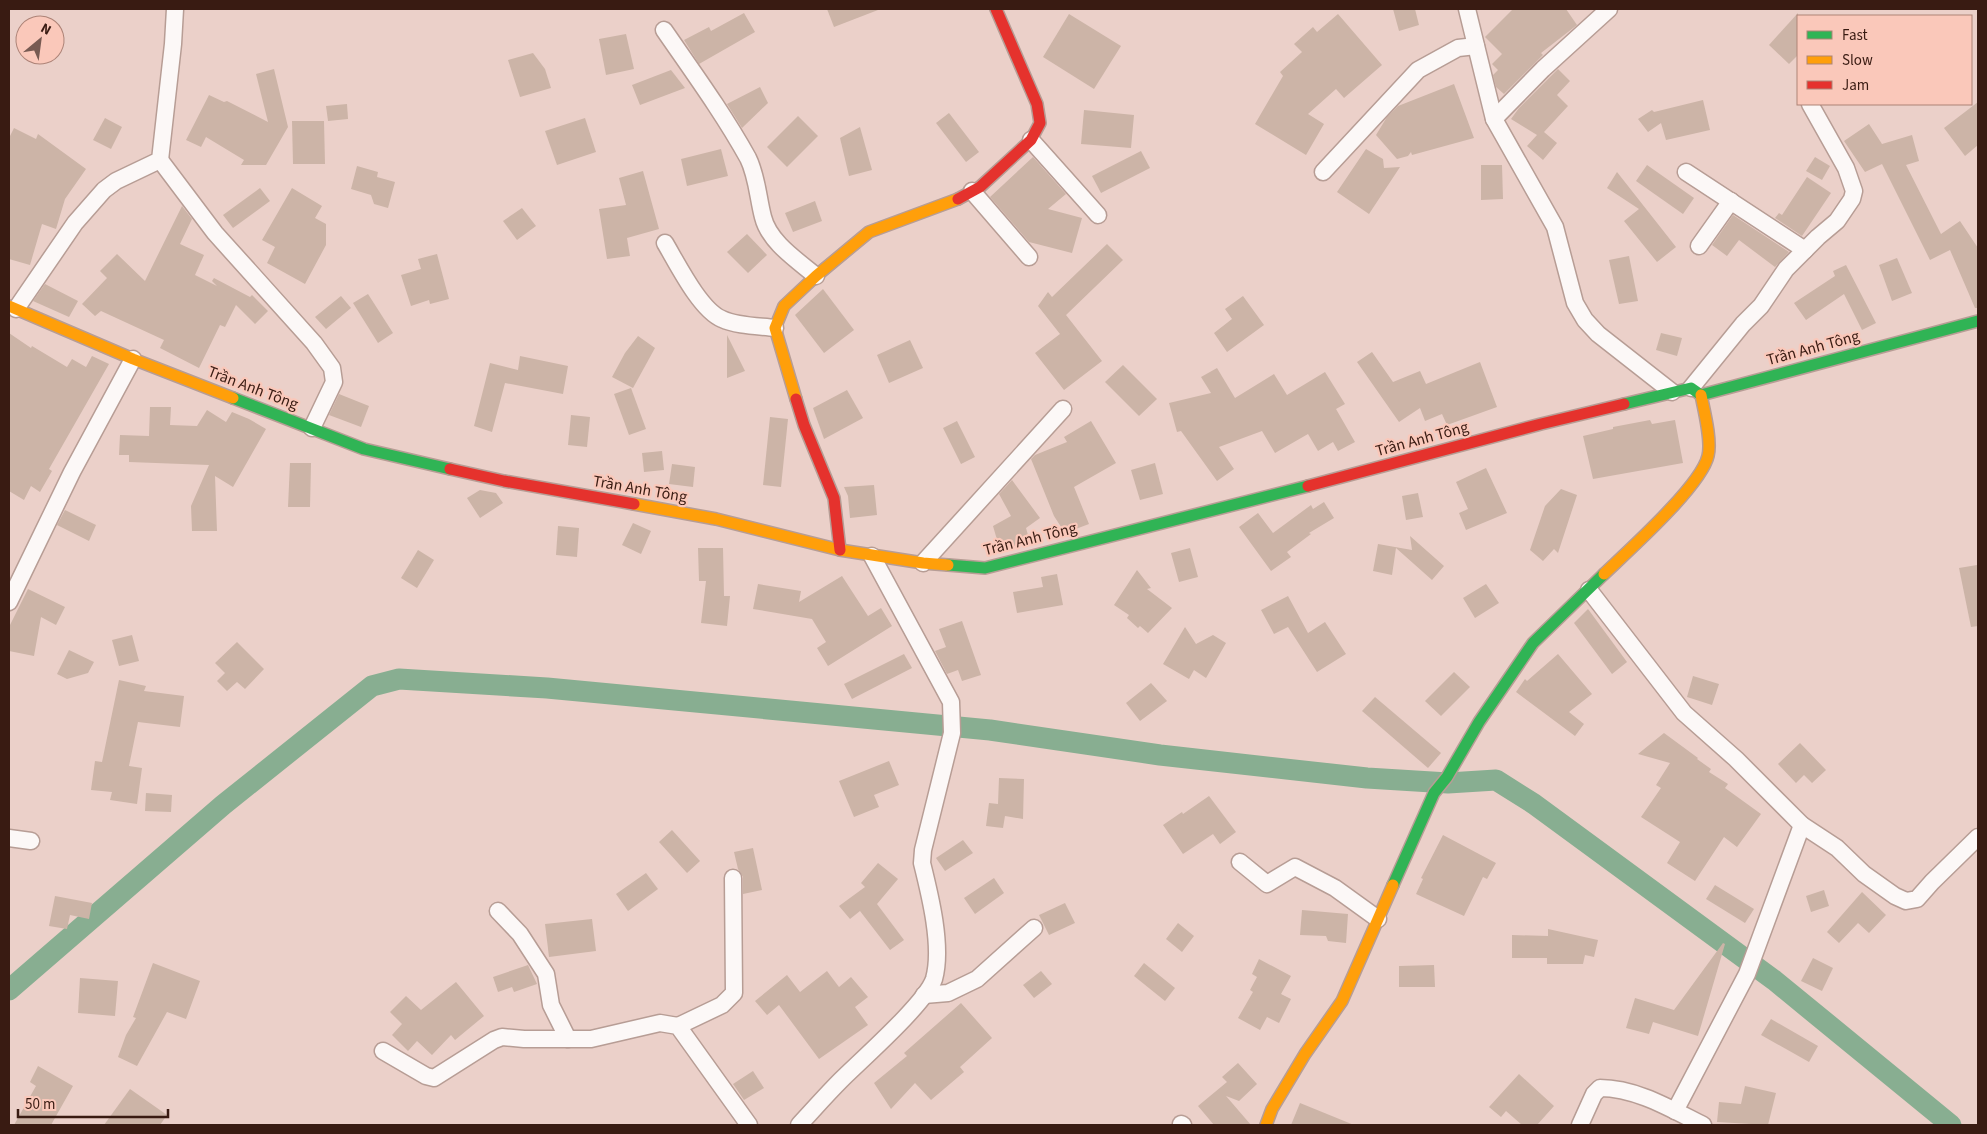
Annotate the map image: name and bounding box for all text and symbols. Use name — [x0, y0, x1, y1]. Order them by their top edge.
north arrow — [15, 15, 65, 65]
legend — [1797, 15, 1972, 105]
text: N — [37, 19, 55, 41]
text: Fast — [1842, 25, 1868, 46]
text: Slow — [1842, 50, 1873, 71]
text: Jam — [1842, 75, 1869, 96]
street label: Trần Anh Tông — [1764, 325, 1862, 371]
street label: Trần Anh Tông — [205, 361, 301, 415]
street label: Trần Anh Tông — [1373, 416, 1471, 462]
street label: Trần Anh Tông — [591, 470, 689, 508]
street label: Trần Anh Tông — [981, 517, 1079, 561]
scale bar — [18, 1086, 168, 1118]
text: 50 m — [25, 1094, 55, 1115]

